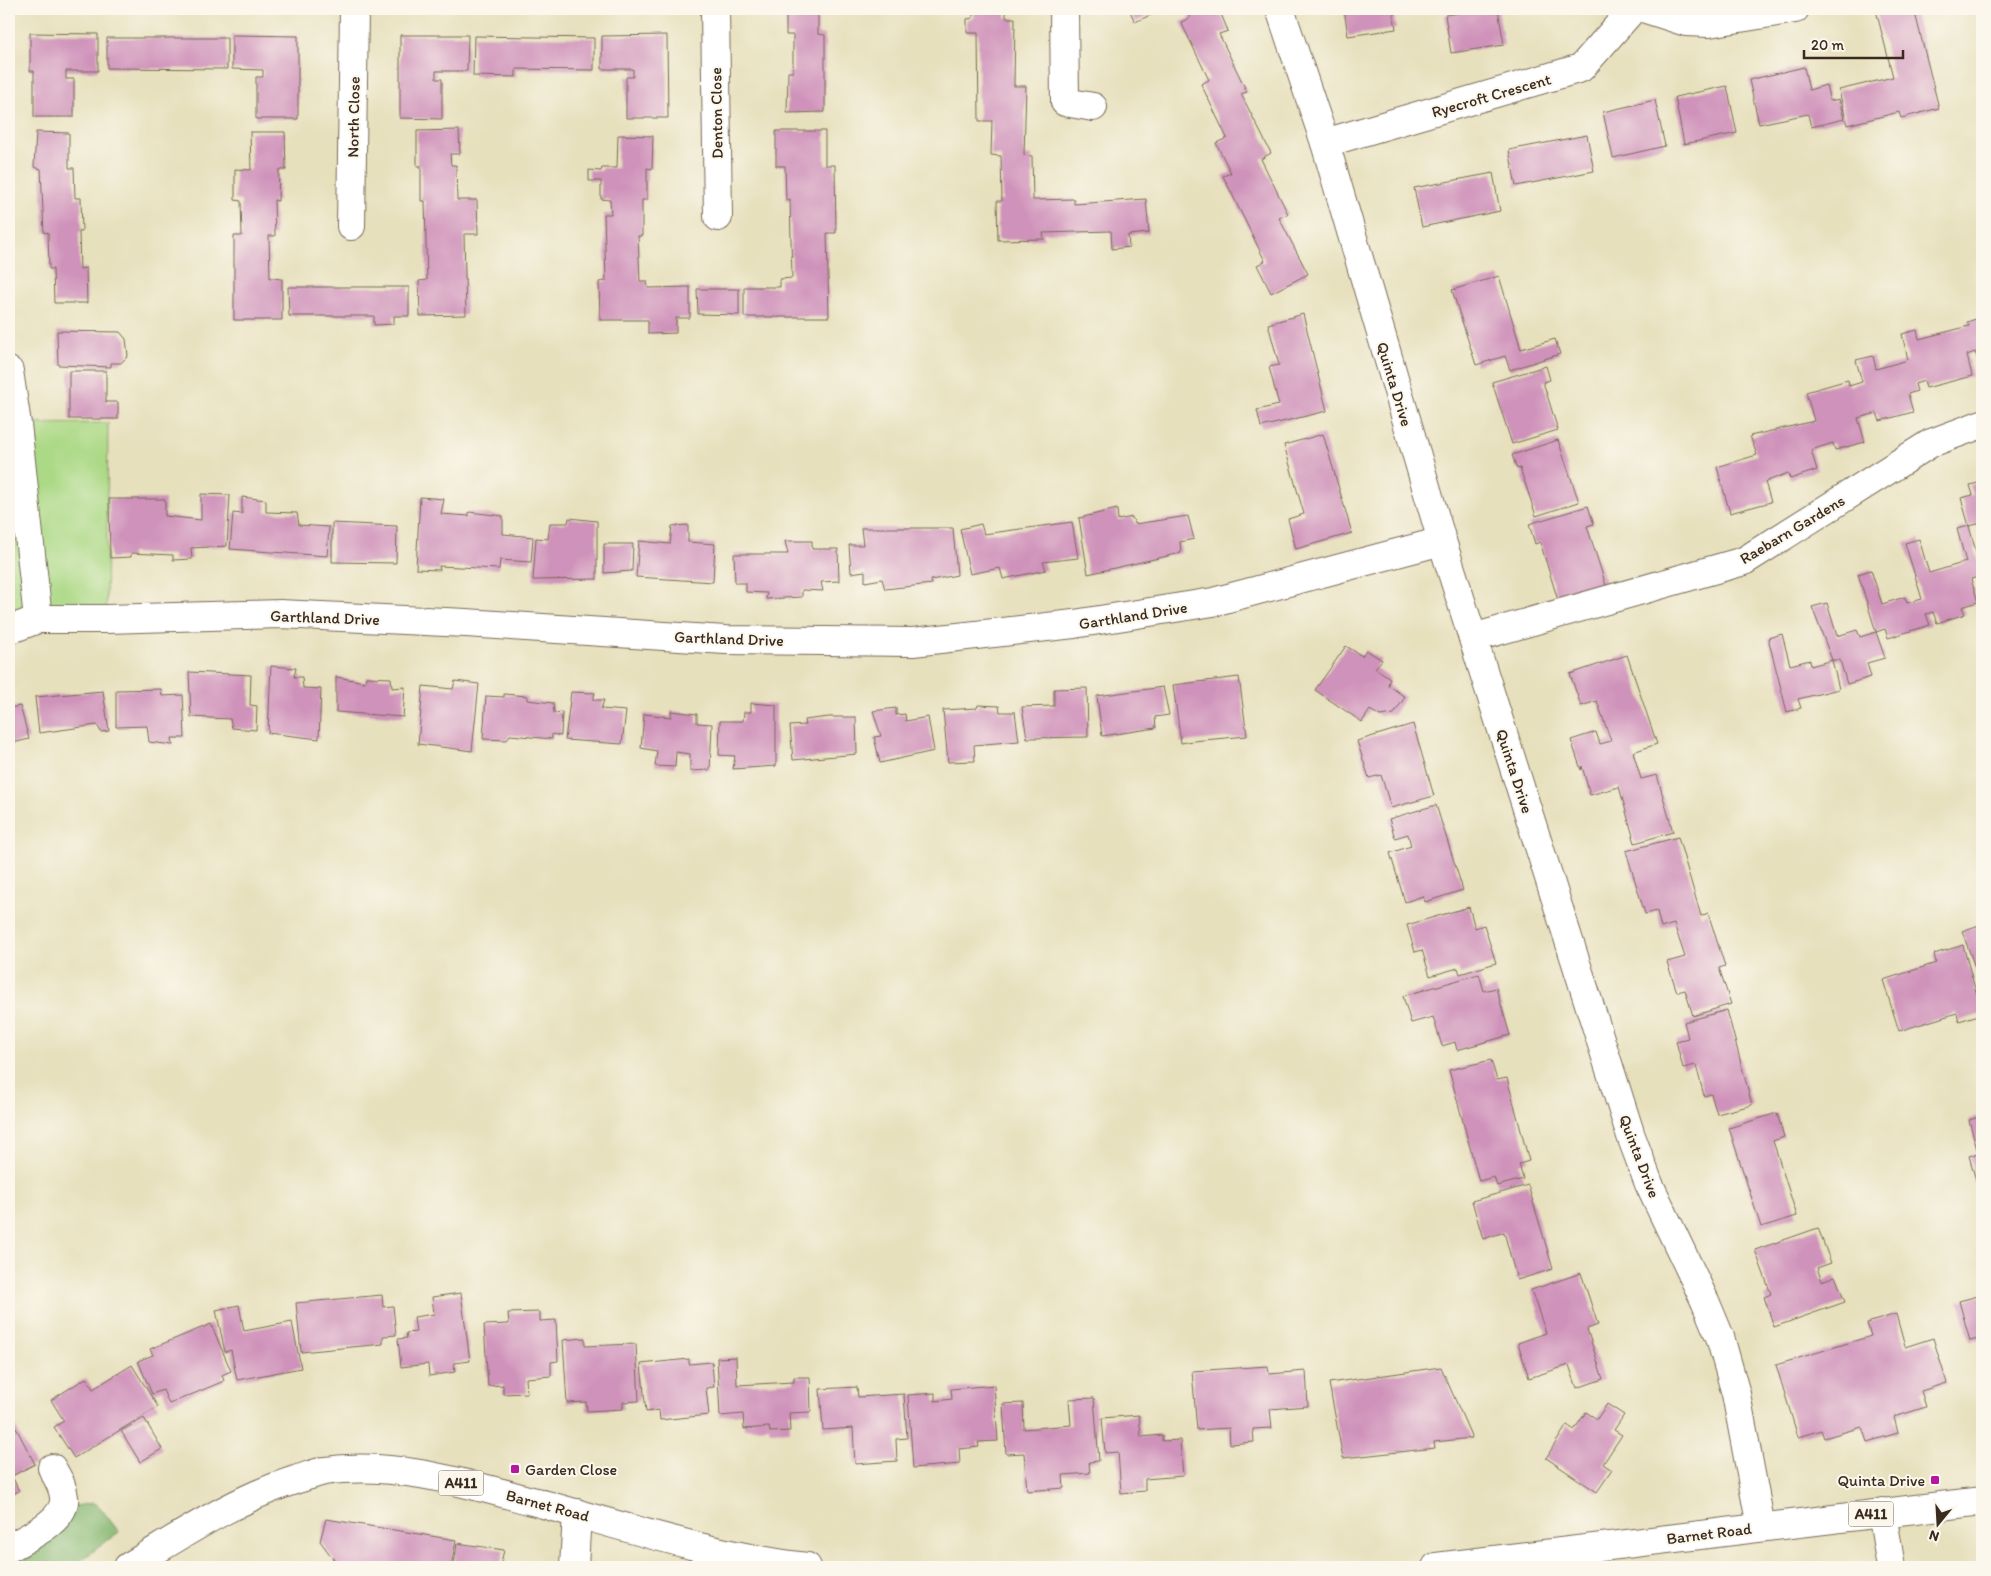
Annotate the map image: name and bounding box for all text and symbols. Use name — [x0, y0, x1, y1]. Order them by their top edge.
scale bar — [1804, 28, 1902, 60]
text: 20 m — [1811, 36, 1845, 54]
street label: Denton Close — [706, 67, 727, 159]
street label: Ryecroft Crescent — [1429, 69, 1553, 122]
street label: North Close — [343, 76, 364, 158]
street label: Quinta Drive — [1373, 340, 1416, 429]
street label: Raebarn Gardens — [1736, 491, 1848, 568]
street label: Garthland Drive — [1078, 598, 1189, 633]
street label: Garthland Drive — [270, 606, 380, 629]
street label: Garthland Drive — [674, 627, 784, 650]
street label: Quinta Drive — [1492, 727, 1537, 816]
street label: Quinta Drive — [1615, 1112, 1664, 1200]
place label: Garden Close — [525, 1460, 617, 1479]
marker: Garden Close — [509, 1463, 521, 1475]
road number: A411 — [438, 1470, 484, 1496]
place label: Quinta Drive — [1837, 1471, 1925, 1490]
marker: Quinta Drive — [1929, 1474, 1941, 1486]
street label: Barnet Road — [504, 1485, 592, 1526]
north arrow — [1914, 1498, 1964, 1548]
road number: A411 — [1848, 1502, 1894, 1526]
street label: Barnet Road — [1665, 1519, 1753, 1548]
text: N — [1927, 1526, 1941, 1545]

